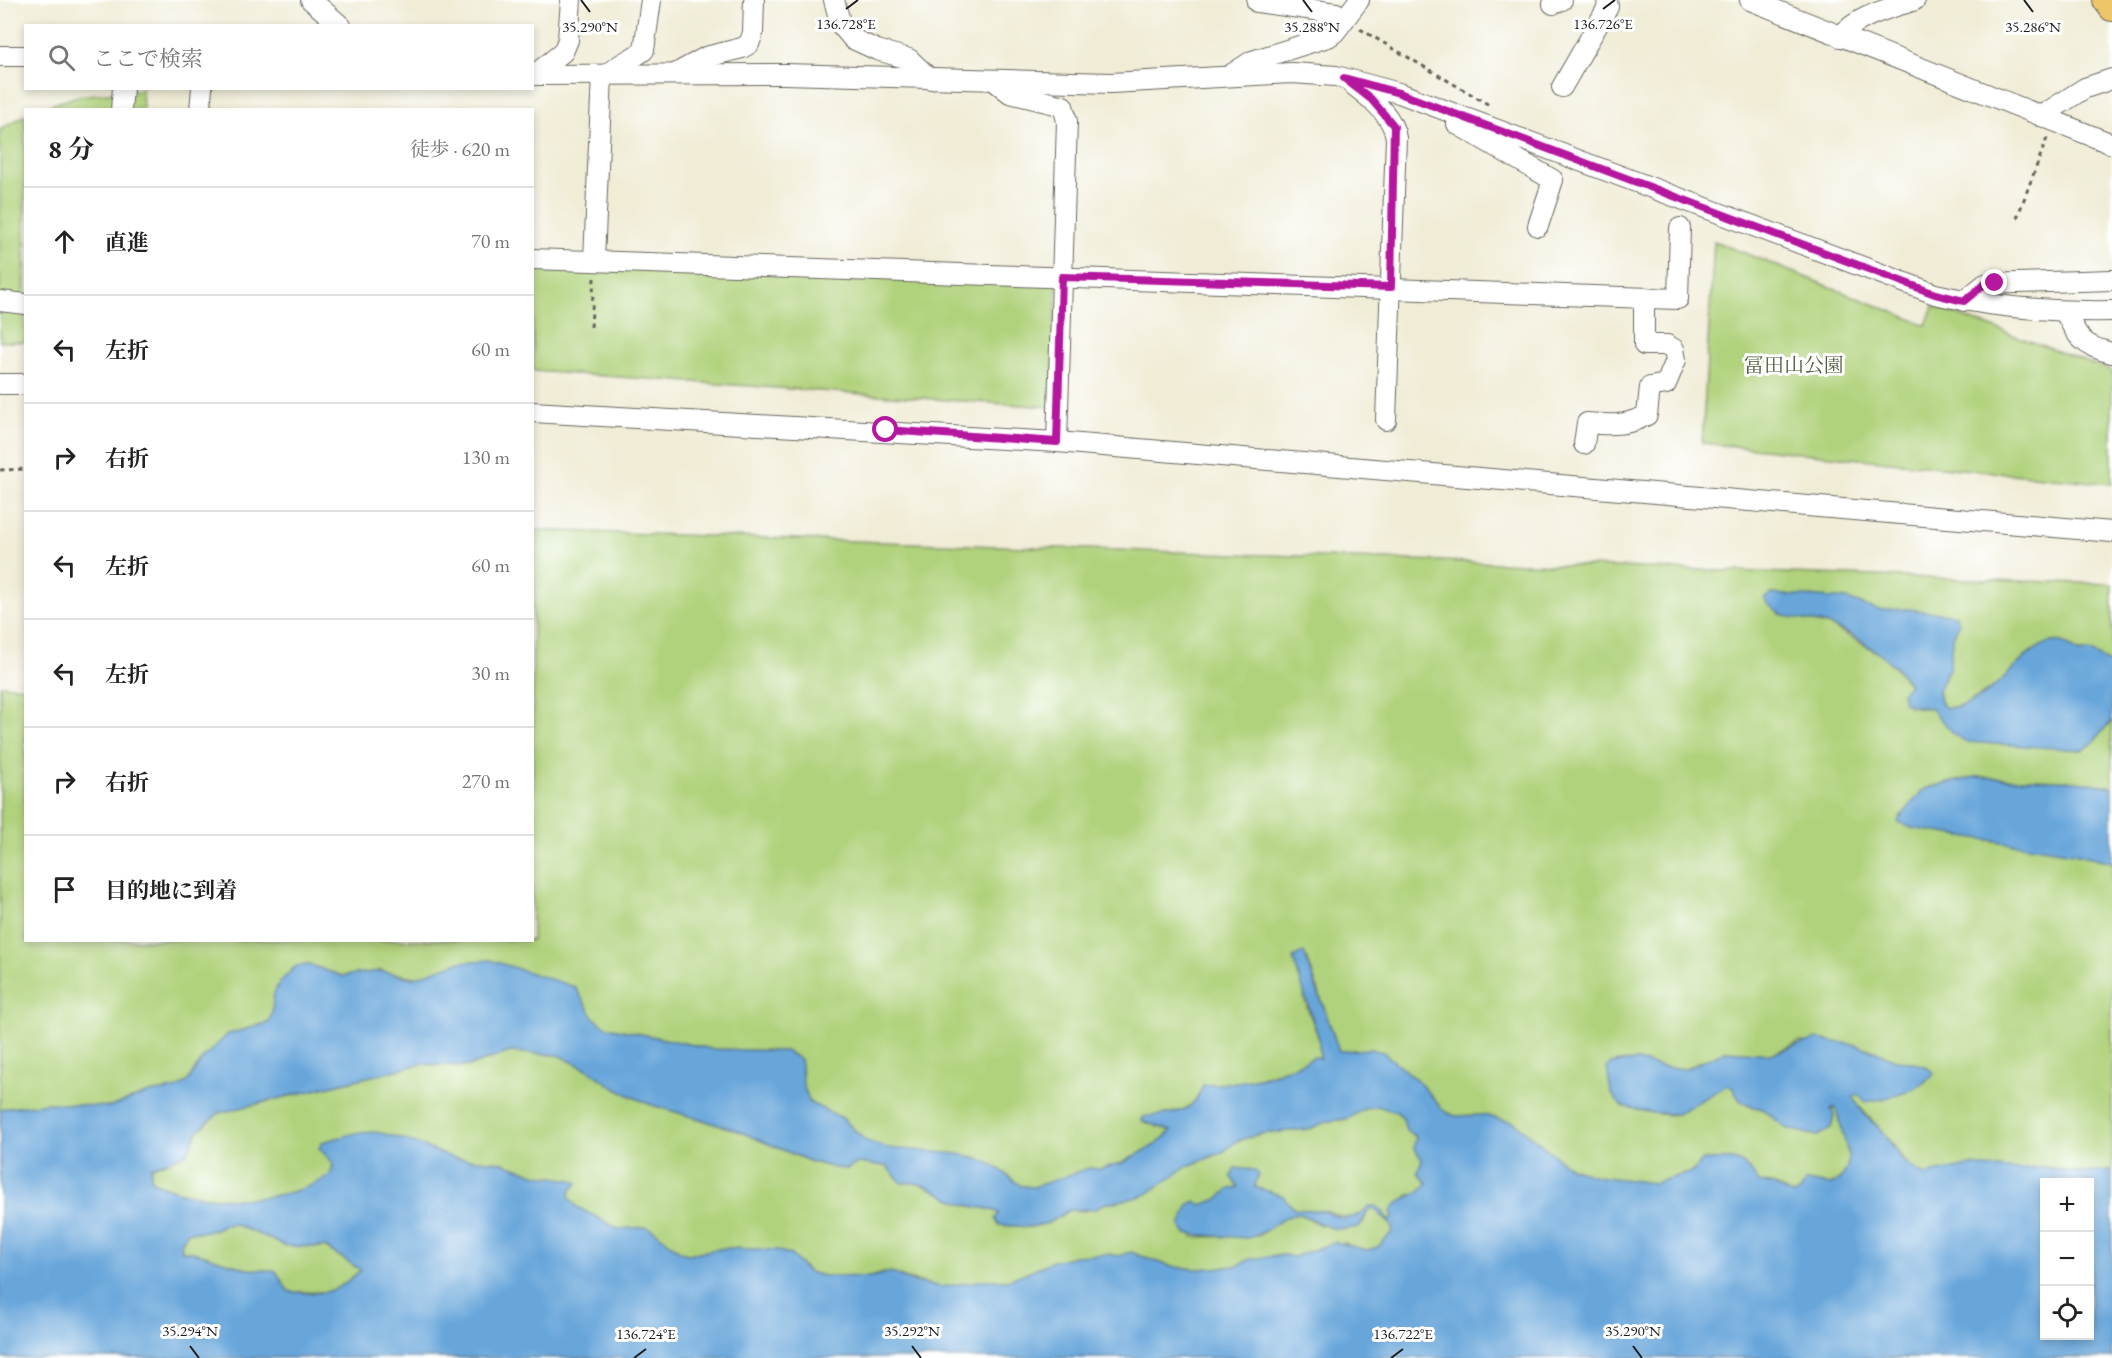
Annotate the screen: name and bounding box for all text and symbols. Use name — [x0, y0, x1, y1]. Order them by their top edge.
text: 136.728°E — [816, 14, 876, 33]
text: 136.726°E — [1573, 14, 1633, 33]
text: 35.290°N — [562, 17, 618, 36]
text: 35.288°N — [1284, 17, 1340, 36]
text: 35.286°N — [2005, 17, 2061, 36]
search box — [24, 24, 534, 90]
icon: search — [45, 41, 78, 74]
text: ここで検索 — [93, 44, 203, 73]
text: 8 分 — [48, 132, 94, 166]
text: 徒歩 · 620 m — [410, 136, 510, 162]
icon: ahead — [48, 225, 81, 258]
text: 直進 — [105, 228, 149, 257]
text: 70 m — [471, 228, 510, 254]
route end — [1981, 269, 2007, 295]
icon: left — [48, 333, 81, 366]
text: 左折 — [105, 336, 149, 365]
text: 60 m — [471, 336, 510, 362]
park label: 冨田山公園 — [1744, 352, 1844, 378]
route start — [872, 416, 898, 442]
icon: right — [48, 441, 81, 474]
text: 右折 — [105, 444, 149, 473]
text: 130 m — [462, 444, 510, 470]
icon: left — [48, 549, 81, 582]
text: 左折 — [105, 552, 149, 581]
text: 60 m — [471, 552, 510, 578]
icon: left — [48, 657, 81, 690]
text: 左折 — [105, 660, 149, 689]
text: 30 m — [471, 660, 510, 686]
icon: right — [48, 765, 81, 798]
text: 右折 — [105, 768, 149, 797]
text: 270 m — [462, 768, 510, 794]
icon: arrive — [48, 873, 81, 906]
text: 目的地に到着 — [105, 876, 237, 905]
map controls — [2040, 1178, 2094, 1340]
button: + — [2040, 1178, 2094, 1232]
button: − — [2040, 1232, 2094, 1286]
button: locate — [2040, 1286, 2094, 1340]
text: 35.294°N — [162, 1321, 218, 1340]
text: 35.292°N — [884, 1321, 940, 1340]
text: 35.290°N — [1605, 1321, 1661, 1340]
text: 136.724°E — [616, 1324, 676, 1343]
text: 136.722°E — [1373, 1324, 1433, 1343]

